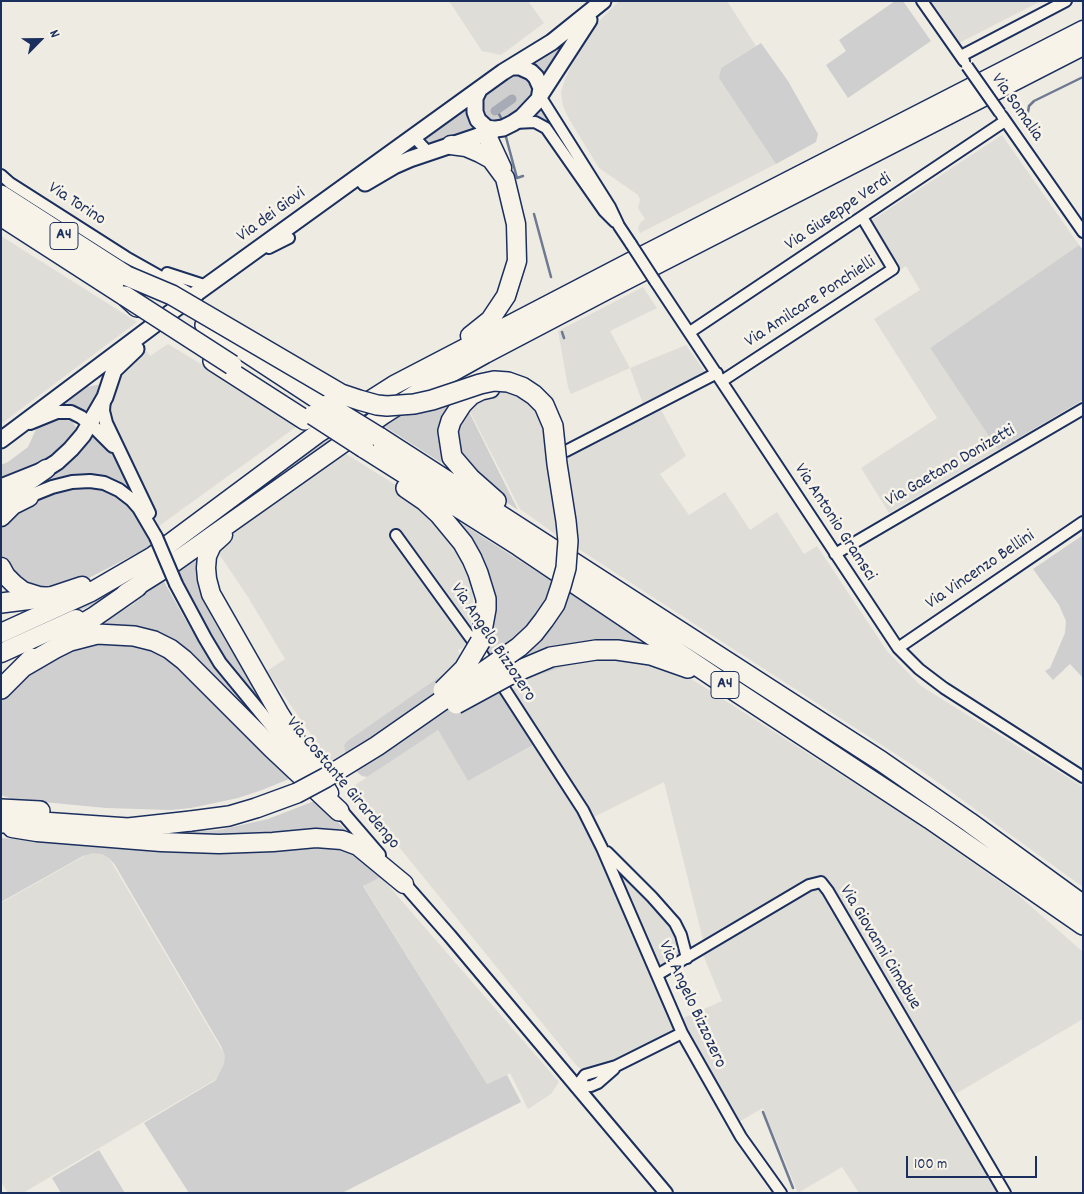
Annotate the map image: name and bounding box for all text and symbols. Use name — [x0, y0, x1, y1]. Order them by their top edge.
north arrow — [15, 15, 65, 65]
text: N — [43, 27, 64, 41]
street label: Via Somalia — [985, 70, 1047, 146]
street label: Via Giuseppe Verdi — [782, 169, 896, 257]
street label: Via Torino — [43, 178, 109, 232]
street label: Via dei Giovi — [233, 184, 311, 248]
road number: A4 — [50, 222, 78, 250]
street label: Via Amilcare Ponchielli — [741, 253, 881, 353]
street label: Via Gaetano Donizetti — [882, 421, 1020, 513]
street label: Via Antonio Gramsci — [788, 460, 880, 586]
street label: Via Vincenzo Bellini — [922, 526, 1040, 616]
street label: Via Angelo Bizzozero — [445, 580, 539, 706]
road number: A4 — [711, 672, 739, 698]
street label: Via Costante Girardengo — [280, 714, 404, 854]
street label: Via Giovanni Cimabue — [833, 882, 925, 1014]
street label: Via Angelo Bizzozero — [652, 938, 730, 1072]
scale bar — [909, 1146, 1040, 1178]
text: 100 m — [914, 1154, 947, 1176]

